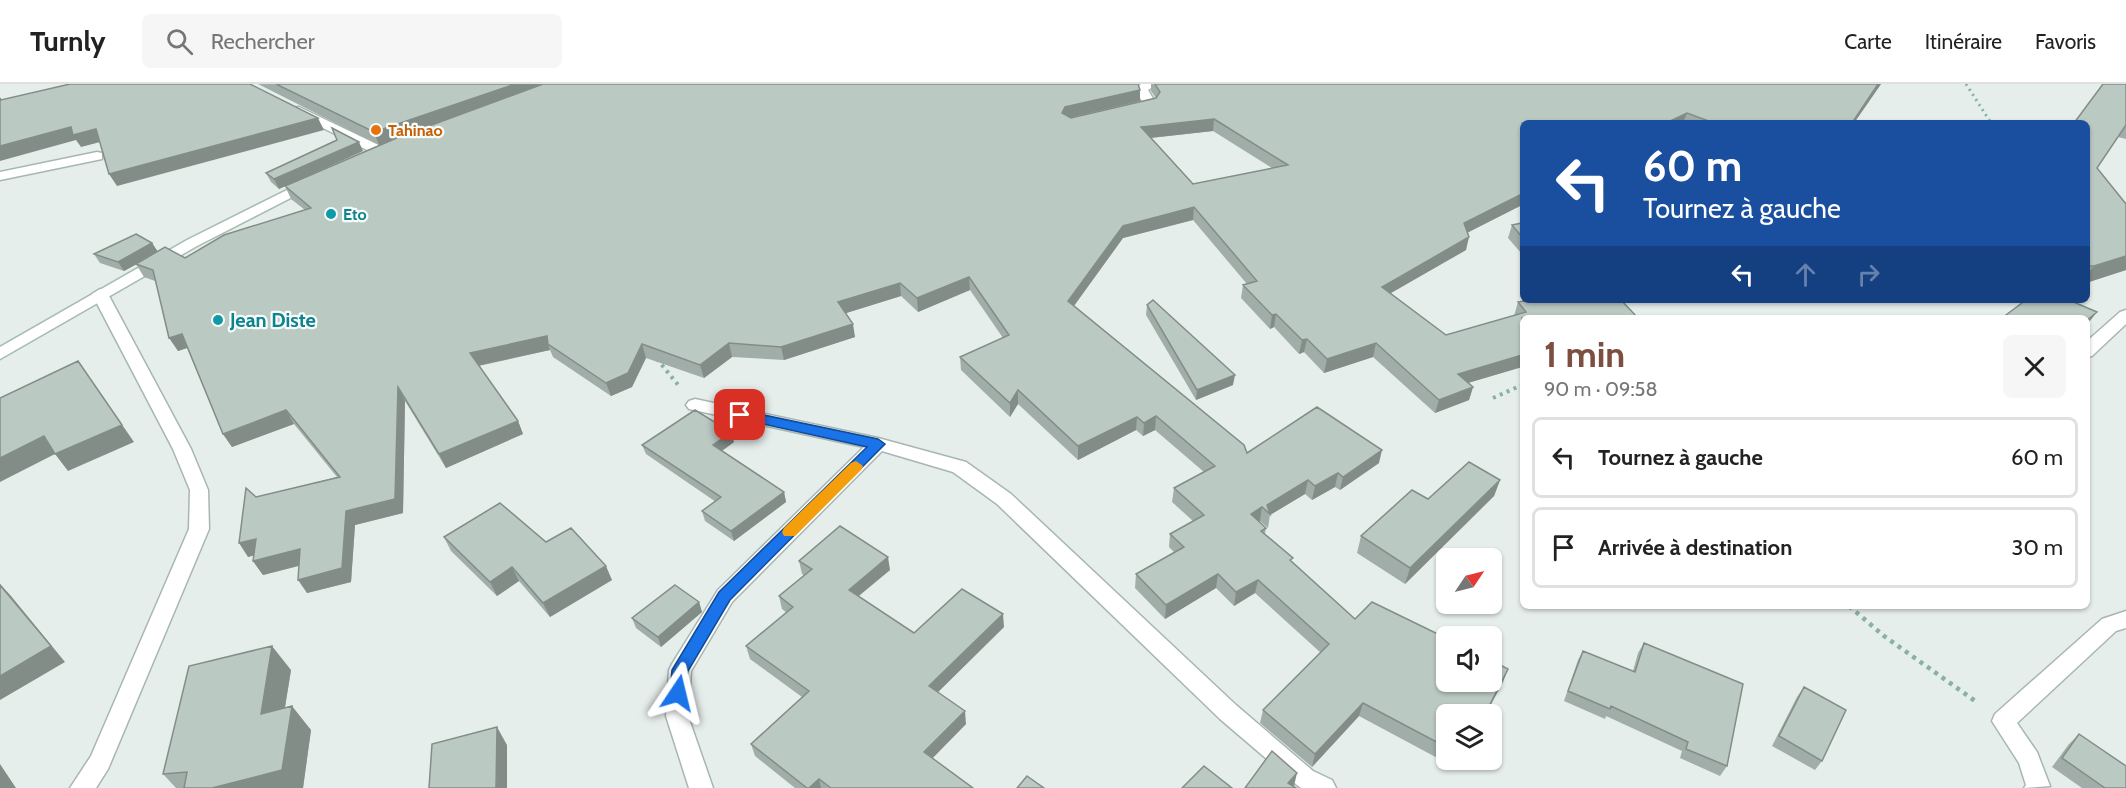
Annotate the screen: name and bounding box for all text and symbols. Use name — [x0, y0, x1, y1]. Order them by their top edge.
search box — [142, 14, 562, 68]
text: Turnly — [30, 24, 106, 58]
icon: search — [163, 25, 196, 58]
text: Rechercher — [211, 28, 315, 55]
text: Carte — [1844, 29, 1892, 54]
text: Itinéraire — [1925, 29, 2002, 54]
text: Favoris — [2035, 29, 2096, 54]
place label: Tahinao — [388, 121, 443, 140]
marker: Tahinao — [369, 123, 383, 137]
text: 60 m — [1643, 140, 1742, 192]
icon: left — [1544, 144, 1622, 222]
text: Tournez à gauche — [1643, 192, 1841, 225]
place label: Eto — [343, 205, 367, 224]
marker: Eto — [324, 207, 338, 221]
icon: left — [1726, 258, 1759, 291]
icon: ahead — [1789, 258, 1822, 291]
icon: right — [1852, 258, 1885, 291]
place label: Jean Diste — [229, 308, 316, 332]
marker: Jean Diste — [211, 313, 225, 327]
text: 1 min — [1544, 332, 1625, 376]
button: close — [2003, 335, 2066, 398]
text: 90 m · 09:58 — [1544, 377, 1658, 401]
pin — [714, 389, 765, 440]
icon: arrive — [723, 398, 756, 431]
icon: left — [1547, 441, 1580, 474]
text: Tournez à gauche — [1598, 444, 1763, 471]
text: 60 m — [2011, 444, 2063, 471]
icon: arrive — [1547, 531, 1580, 564]
text: Arrivée à destination — [1598, 534, 1792, 561]
text: 30 m — [2011, 534, 2063, 561]
north arrow — [1436, 548, 1502, 614]
map controls — [1436, 548, 1502, 770]
button: sound — [1436, 626, 1502, 692]
position arrow — [646, 661, 710, 725]
button: layers — [1436, 704, 1502, 770]

